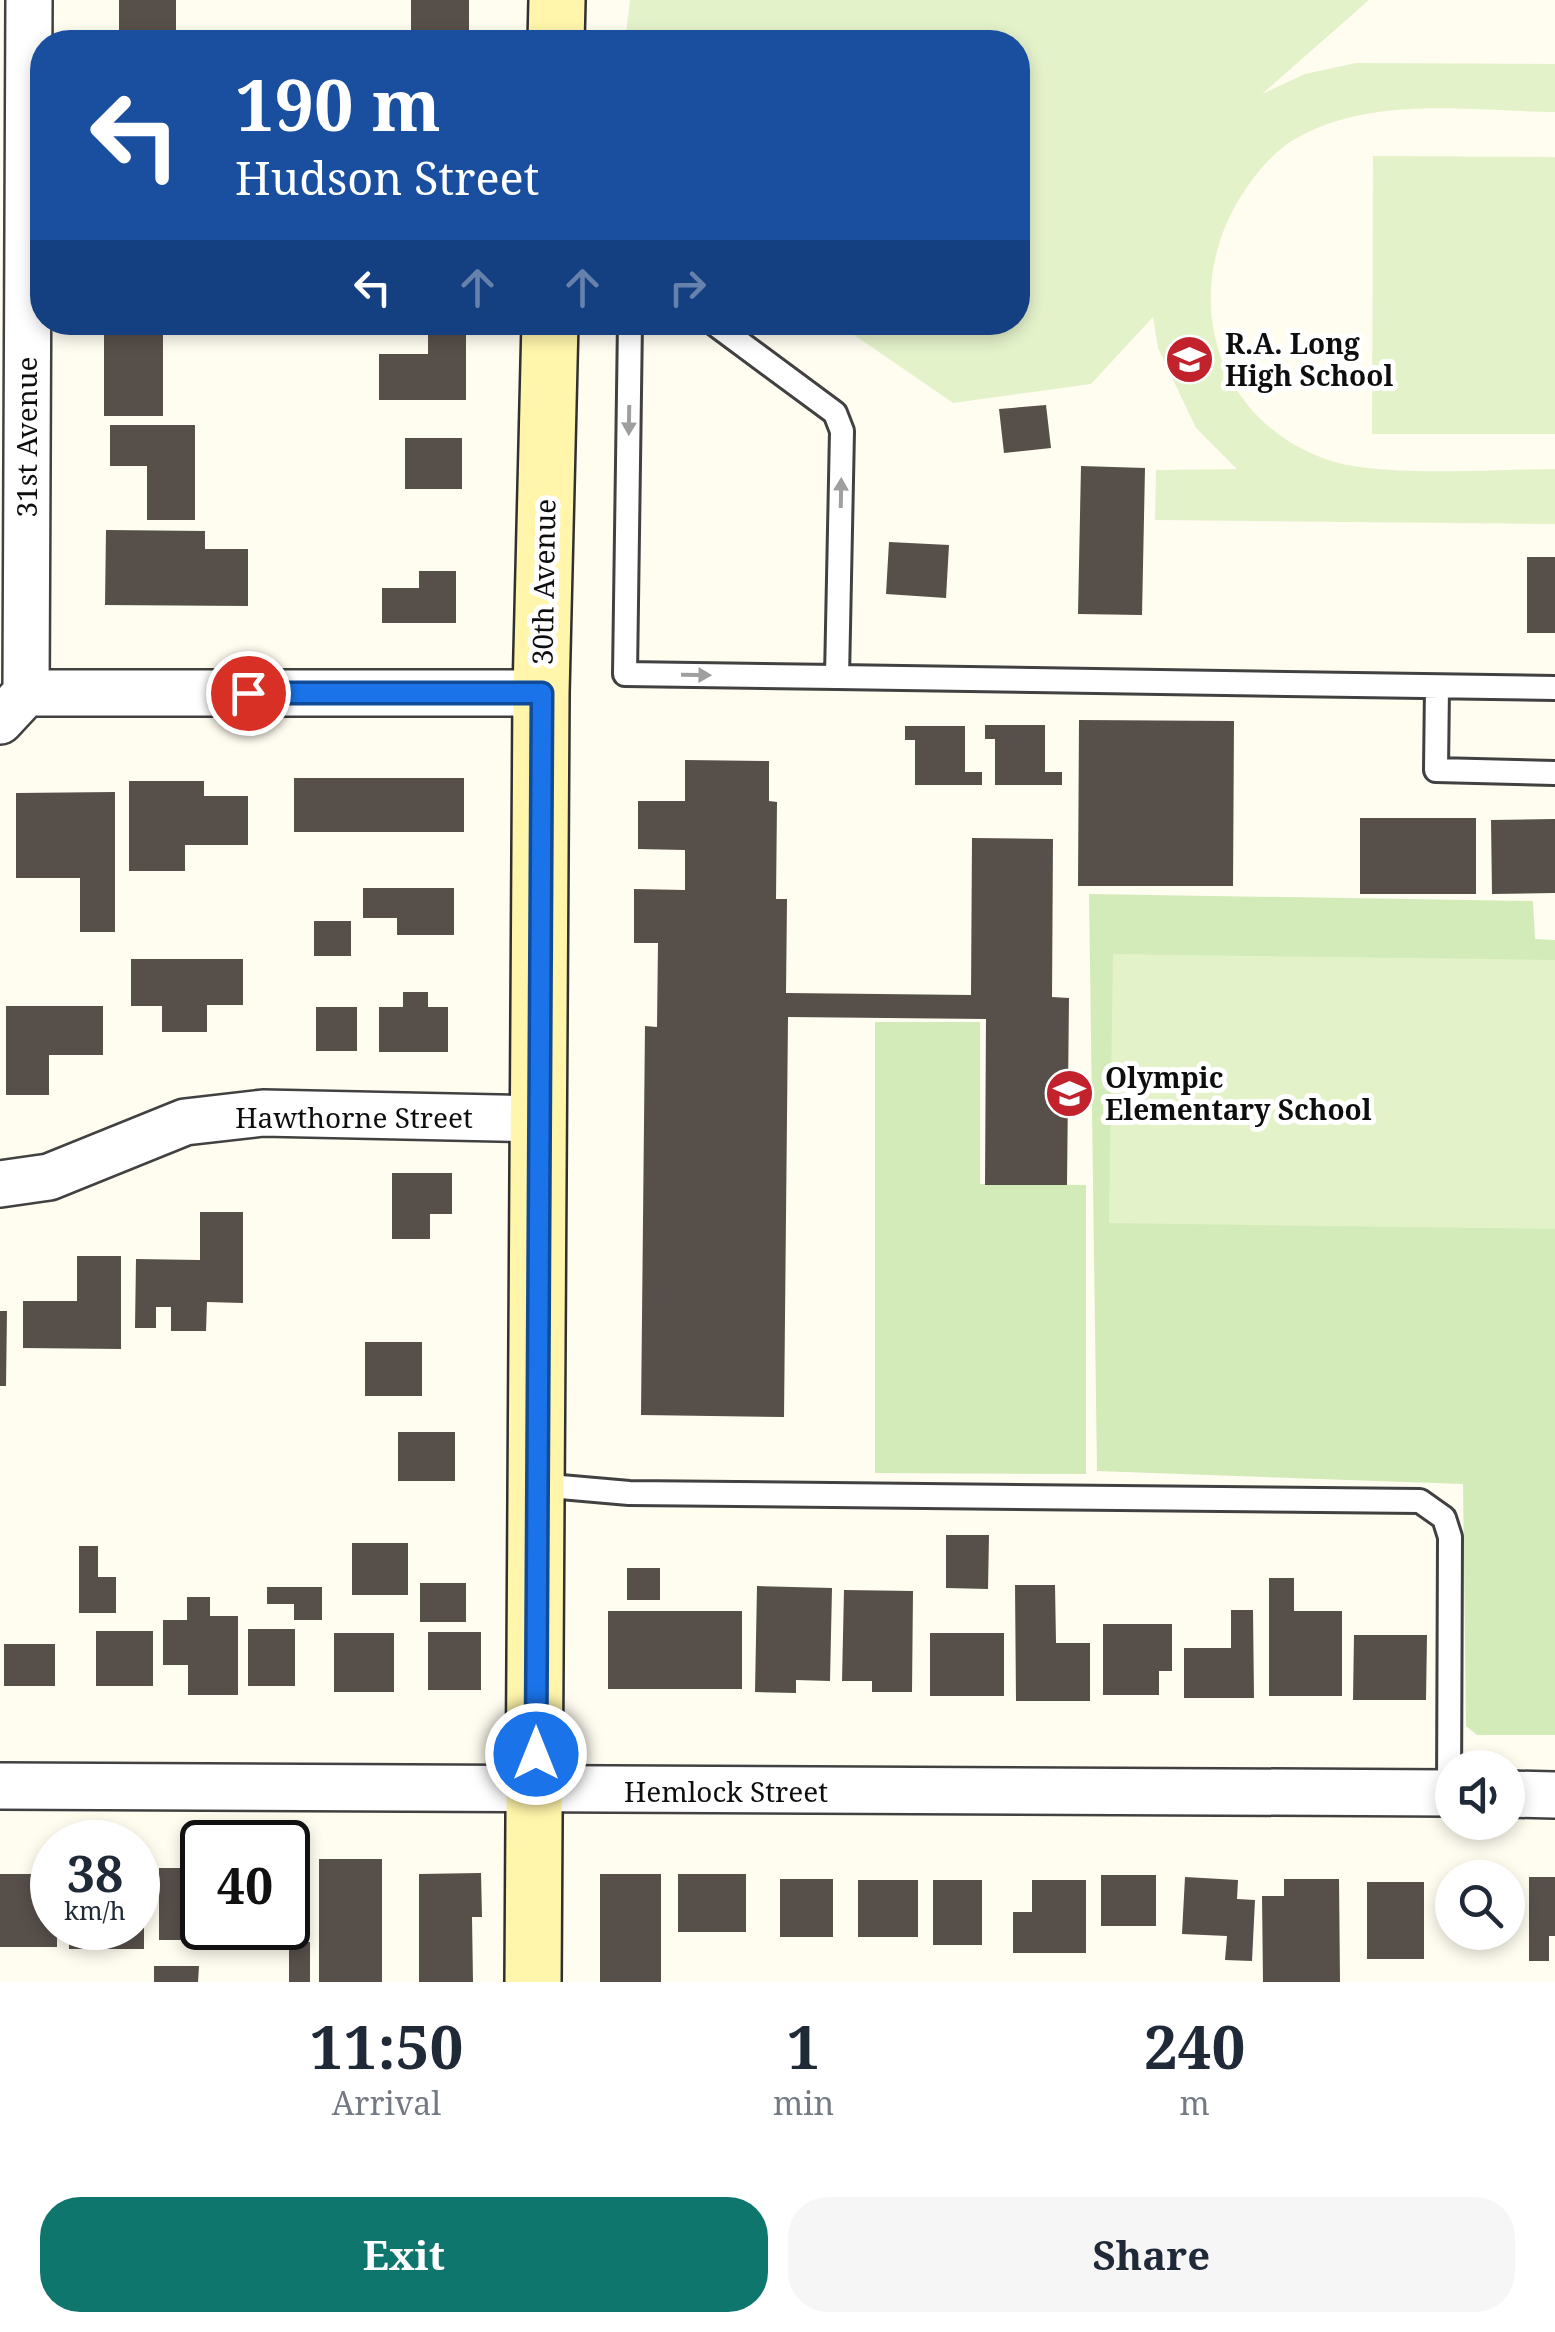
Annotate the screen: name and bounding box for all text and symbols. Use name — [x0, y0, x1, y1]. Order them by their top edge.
text: 190 m — [235, 56, 441, 152]
icon: left — [70, 70, 200, 200]
text: Hudson Street — [235, 147, 539, 208]
icon: left — [345, 260, 400, 315]
icon: ahead — [450, 260, 505, 315]
icon: ahead — [555, 260, 610, 315]
icon: right — [660, 260, 715, 315]
place label: R.A. Long High School — [1225, 324, 1393, 394]
school or university icon: R.A. Long High School — [1164, 334, 1216, 386]
street label: 31st Avenue — [7, 356, 45, 518]
one-way arrow — [620, 404, 636, 436]
one-way arrow — [833, 477, 849, 509]
street label: 30th Avenue — [523, 499, 563, 665]
pin — [206, 651, 291, 736]
icon: arrive — [221, 666, 276, 721]
one-way arrow — [681, 668, 713, 684]
place label: Olympic Elementary School — [1105, 1058, 1372, 1128]
school or university icon: Olympic Elementary School — [1044, 1068, 1096, 1120]
street label: Hawthorne Street — [235, 1098, 473, 1136]
position arrow — [484, 1702, 588, 1806]
map controls — [1435, 1750, 1525, 1950]
button: sound — [1435, 1750, 1525, 1840]
street label: Hemlock Street — [624, 1772, 828, 1810]
speed limit sign: 40 — [180, 1820, 310, 1950]
text: 38 — [67, 1839, 123, 1907]
button: search — [1435, 1860, 1525, 1950]
text: km/h — [64, 1893, 126, 1927]
text: 11:50 — [310, 2005, 463, 2087]
text: 1 — [787, 2005, 821, 2087]
text: 240 — [1144, 2005, 1245, 2087]
text: Arrival — [332, 2081, 441, 2124]
text: min — [773, 2081, 834, 2124]
text: m — [1179, 2081, 1210, 2124]
button: Exit — [40, 2197, 768, 2312]
button: Share — [788, 2197, 1515, 2312]

